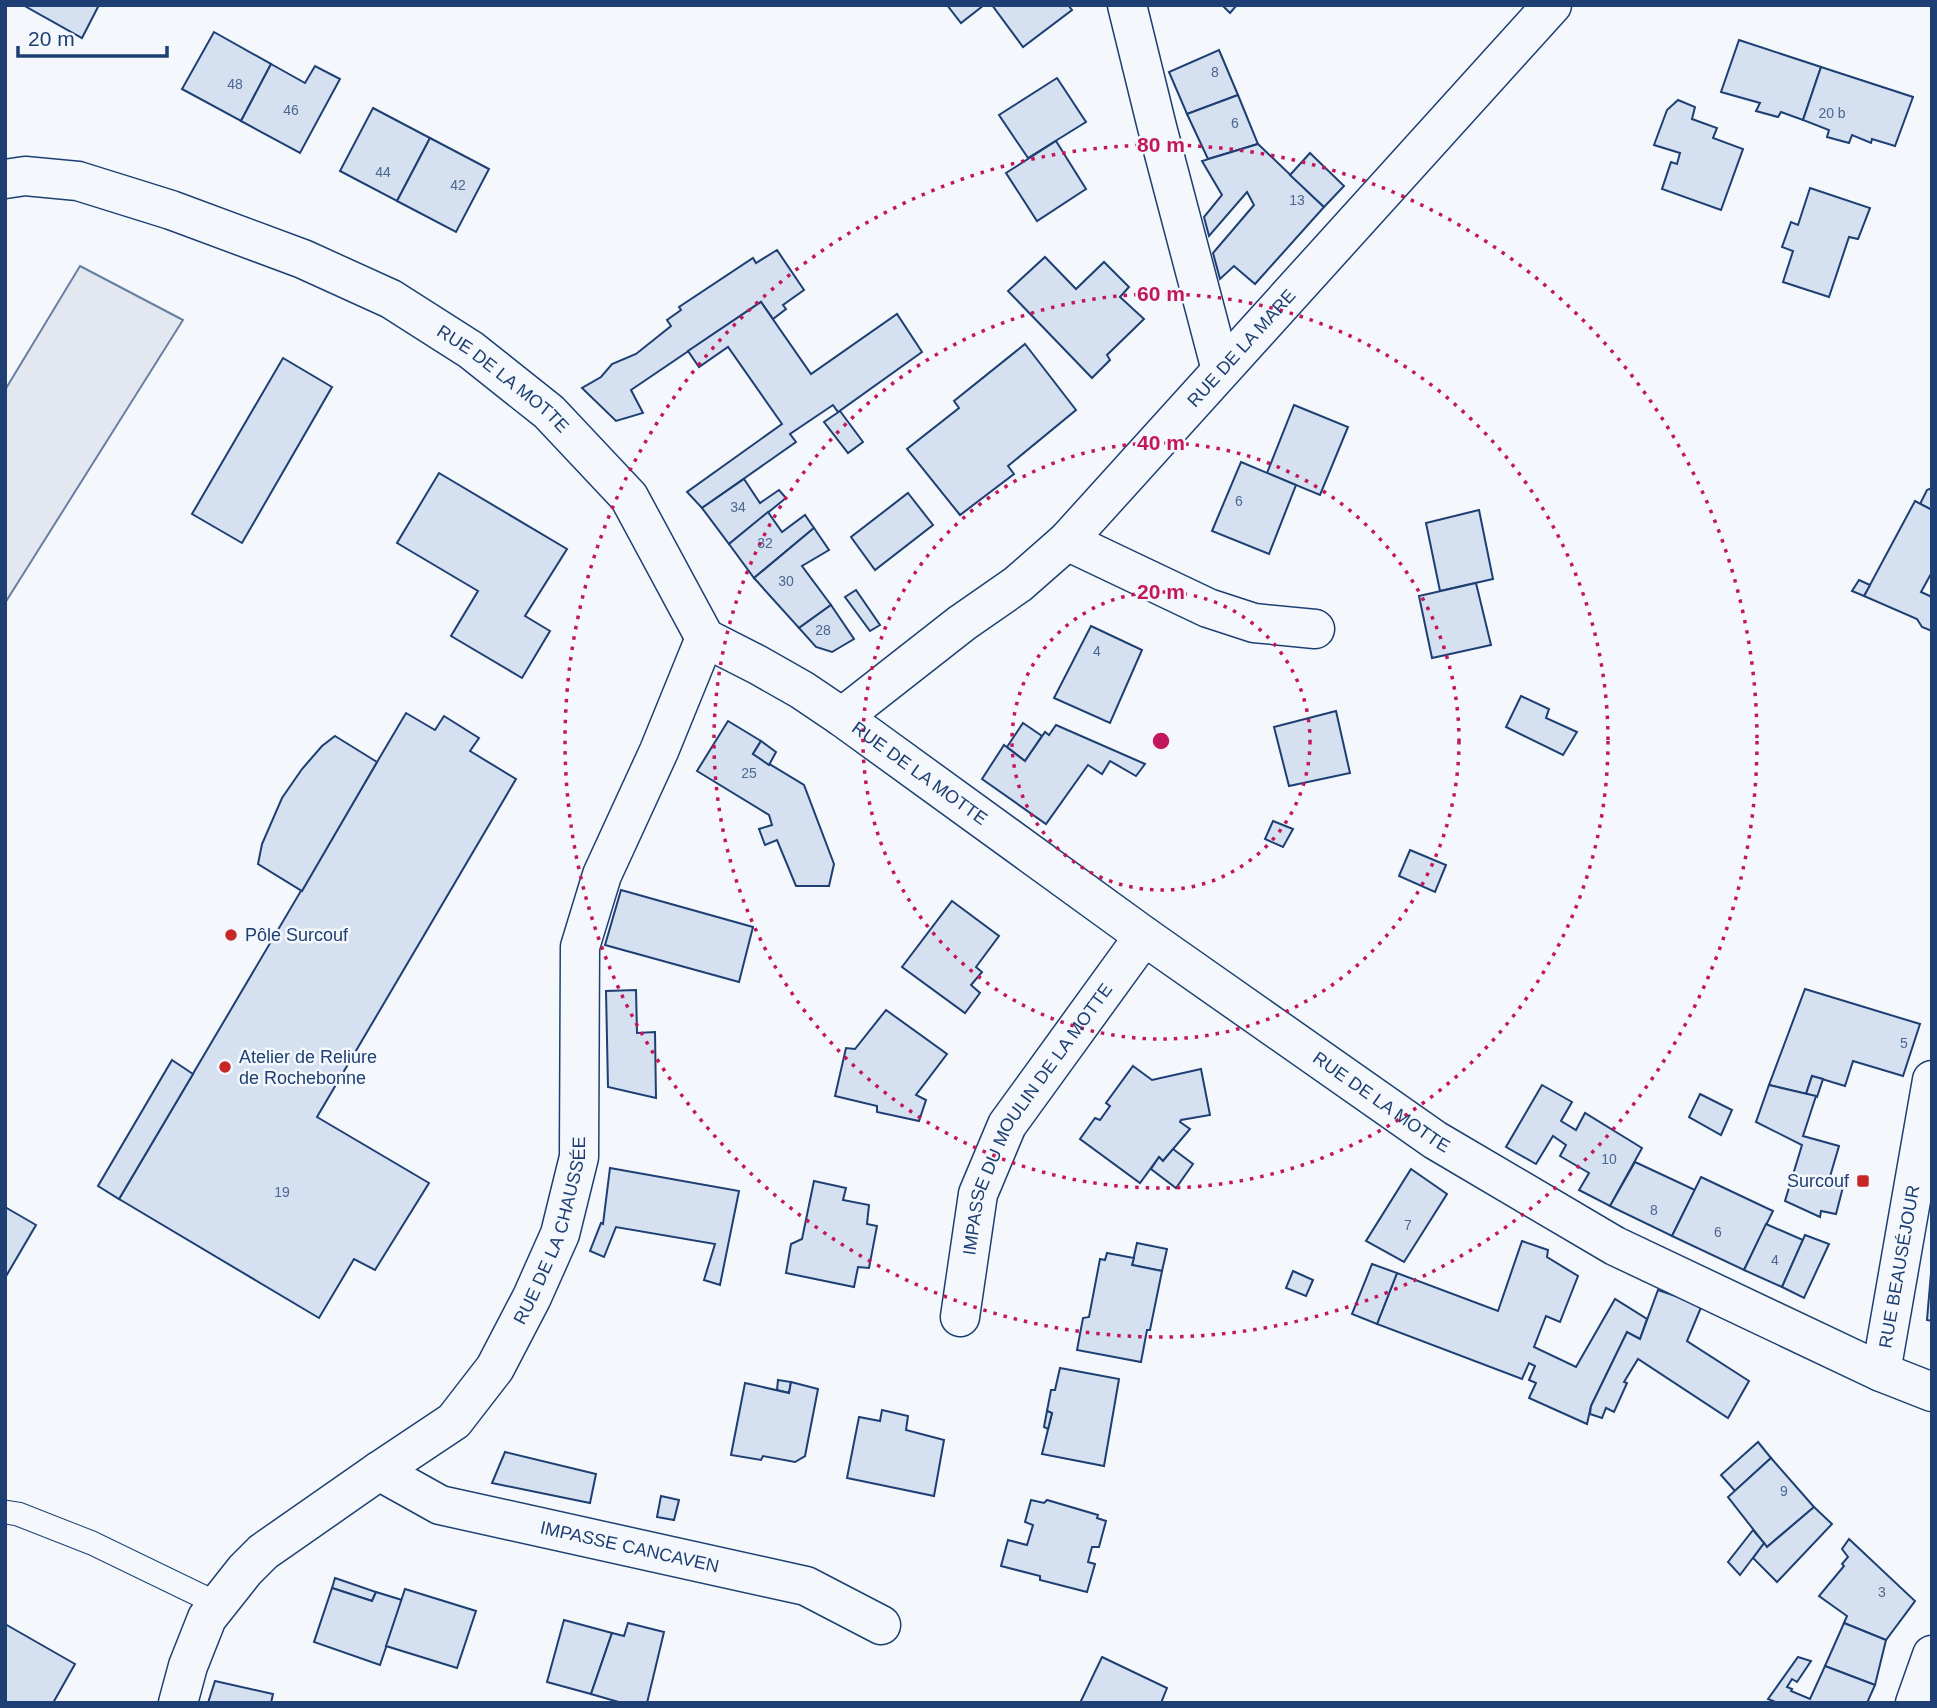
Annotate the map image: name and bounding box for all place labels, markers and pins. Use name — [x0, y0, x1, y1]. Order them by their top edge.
centre of rings — [1149, 729, 1173, 753]
place label: Pôle Surcouf — [245, 925, 349, 945]
marker: Pôle Surcouf — [223, 927, 239, 943]
place label: Atelier de Reliure de Rochebonne — [239, 1047, 377, 1088]
marker: Atelier de Reliure de Rochebonne — [217, 1059, 233, 1075]
place label: Surcouf — [1787, 1171, 1850, 1191]
marker: Surcouf — [1855, 1173, 1871, 1189]

